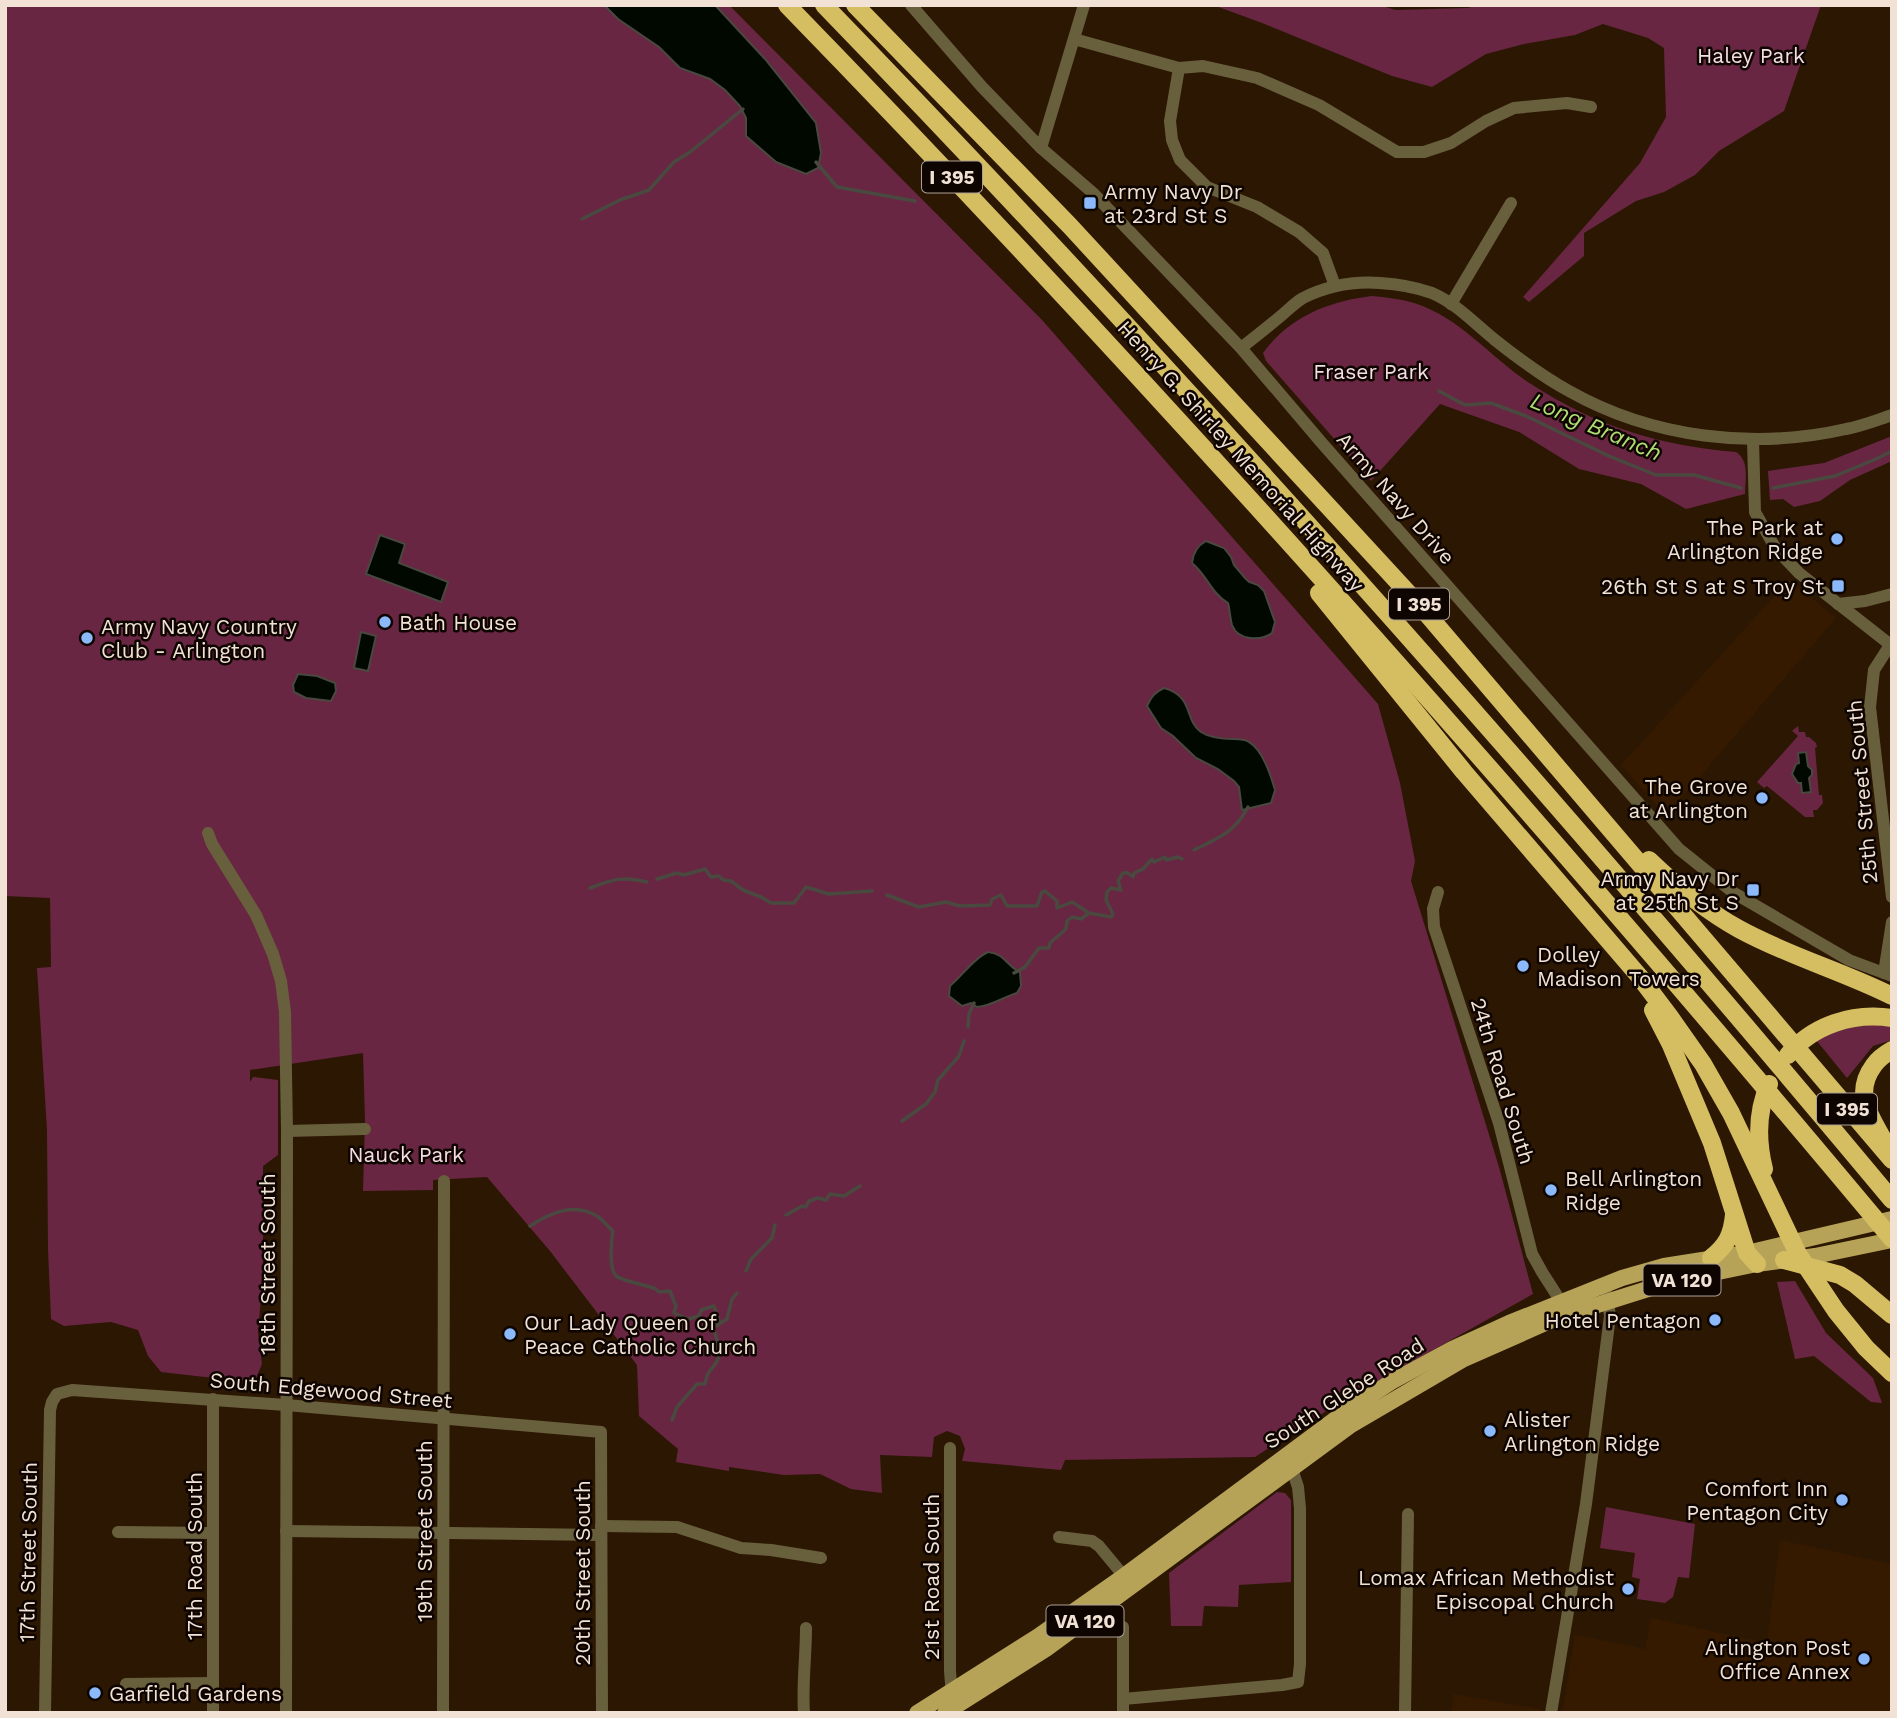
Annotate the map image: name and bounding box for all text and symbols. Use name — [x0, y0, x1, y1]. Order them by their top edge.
park label: Haley Park — [1697, 43, 1805, 68]
road number: I 395 — [922, 162, 982, 192]
place label: Army Navy Dr at 23rd St S — [1104, 179, 1243, 228]
marker: Army Navy Dr at 23rd St S — [1082, 195, 1098, 211]
street label: Henry G. Shirley Memorial Highway — [1113, 315, 1370, 597]
park label: Fraser Park — [1313, 359, 1429, 384]
water label: Long Branch — [1526, 387, 1666, 467]
street label: Army Navy Drive — [1332, 427, 1460, 569]
place label: The Park at Arlington Ridge — [1667, 515, 1823, 564]
marker: The Park at Arlington Ridge — [1829, 531, 1845, 547]
place label: 26th St S at S Troy St — [1601, 574, 1824, 599]
marker: 26th St S at S Troy St — [1830, 578, 1846, 594]
road number: I 395 — [1389, 589, 1449, 620]
place label: Bath House — [399, 610, 517, 635]
place label: Army Navy Country Club - Arlington — [101, 614, 297, 663]
marker: Bath House — [377, 614, 393, 630]
marker: Army Navy Country Club - Arlington — [79, 630, 95, 646]
street label: 25th Street South — [1842, 699, 1882, 885]
place label: The Grove at Arlington — [1628, 774, 1748, 823]
marker: The Grove at Arlington — [1754, 790, 1770, 806]
place label: Army Navy Dr at 25th St S — [1601, 866, 1739, 915]
marker: Army Navy Dr at 25th St S — [1745, 882, 1761, 898]
place label: Dolley Madison Towers — [1537, 942, 1700, 991]
marker: Dolley Madison Towers — [1515, 958, 1531, 974]
street label: 24th Road South — [1466, 995, 1540, 1167]
road number: I 395 — [1817, 1093, 1877, 1124]
park label: Nauck Park — [348, 1142, 464, 1167]
place label: Bell Arlington Ridge — [1565, 1166, 1702, 1215]
street label: 18th Street South — [255, 1173, 280, 1355]
marker: Bell Arlington Ridge — [1543, 1182, 1559, 1198]
road number: VA 120 — [1644, 1264, 1720, 1296]
place label: Hotel Pentagon — [1545, 1308, 1701, 1333]
place label: Our Lady Queen of Peace Catholic Church — [524, 1310, 756, 1359]
marker: Hotel Pentagon — [1707, 1312, 1723, 1328]
marker: Our Lady Queen of Peace Catholic Church — [502, 1326, 518, 1342]
street label: South Glebe Road — [1259, 1332, 1429, 1454]
street label: South Edgewood Street — [209, 1367, 453, 1413]
place label: Alister Arlington Ridge — [1504, 1407, 1660, 1456]
marker: Alister Arlington Ridge — [1482, 1423, 1498, 1439]
street label: 19th Street South — [412, 1440, 437, 1622]
street label: 17th Street South — [14, 1462, 42, 1642]
street label: 17th Road South — [182, 1472, 207, 1640]
place label: Comfort Inn Pentagon City — [1686, 1476, 1828, 1525]
street label: 20th Street South — [570, 1480, 595, 1666]
marker: Comfort Inn Pentagon City — [1834, 1492, 1850, 1508]
street label: 21st Road South — [919, 1494, 944, 1660]
place label: Lomax African Methodist Episcopal Church — [1358, 1565, 1614, 1614]
marker: Lomax African Methodist Episcopal Church — [1620, 1581, 1636, 1597]
road number: VA 120 — [1046, 1606, 1124, 1637]
place label: Arlington Post Office Annex — [1705, 1635, 1850, 1684]
marker: Arlington Post Office Annex — [1856, 1651, 1872, 1667]
place label: Garfield Gardens — [109, 1681, 282, 1706]
marker: Garfield Gardens — [87, 1685, 103, 1701]

